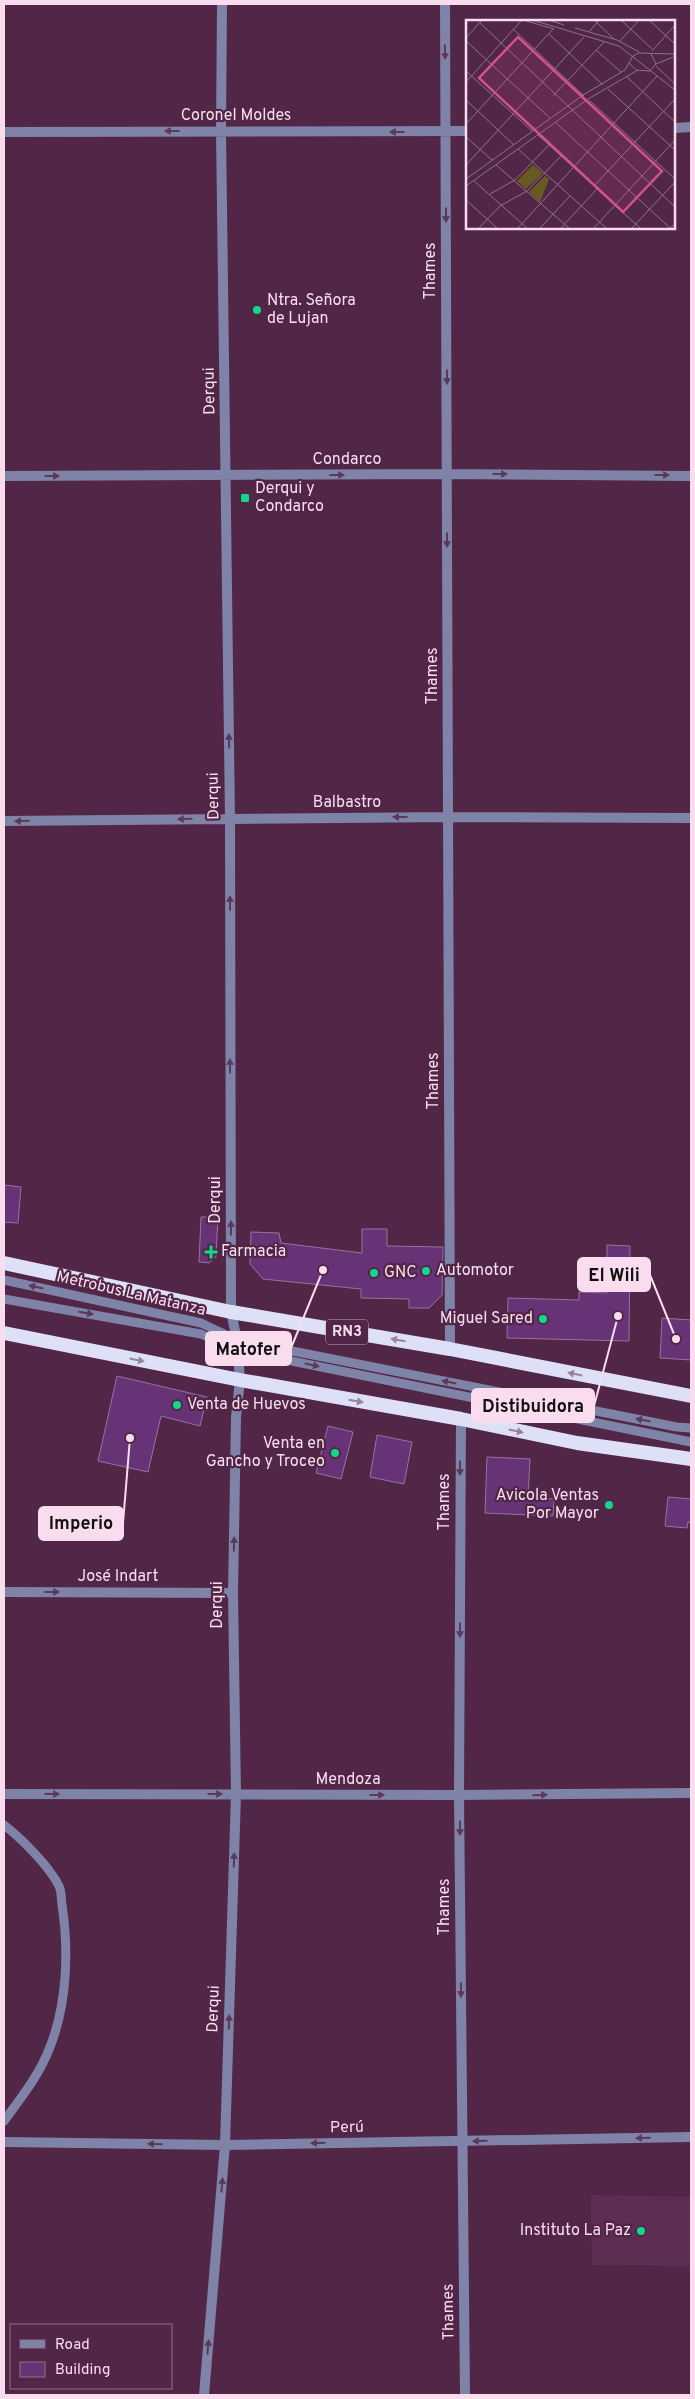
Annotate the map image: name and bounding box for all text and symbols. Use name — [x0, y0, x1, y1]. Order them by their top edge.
inset map — [466, 20, 675, 229]
one-way arrow — [441, 45, 449, 61]
street label: Coronel Moldes — [181, 106, 291, 126]
one-way arrow — [164, 127, 180, 135]
one-way arrow — [389, 128, 405, 136]
one-way arrow — [442, 207, 450, 223]
street label: Thames — [421, 243, 441, 299]
place label: Ntra. Señora de Lujan — [267, 291, 356, 329]
marker: Ntra. Señora de Lujan — [251, 304, 263, 316]
street label: Derqui — [200, 367, 220, 415]
one-way arrow — [443, 370, 451, 386]
street label: Condarco — [312, 450, 382, 470]
one-way arrow — [492, 470, 508, 478]
one-way arrow — [330, 471, 346, 479]
one-way arrow — [655, 471, 671, 479]
one-way arrow — [45, 472, 61, 480]
place label: Derqui y Condarco — [255, 479, 324, 517]
marker: Derqui y Condarco — [239, 492, 251, 504]
one-way arrow — [443, 532, 451, 548]
street label: Thames — [423, 648, 443, 704]
one-way arrow — [225, 733, 233, 749]
street label: Derqui — [204, 772, 224, 820]
street label: Balbastro — [313, 793, 381, 813]
one-way arrow — [392, 814, 408, 822]
one-way arrow — [177, 815, 193, 823]
one-way arrow — [14, 817, 30, 825]
one-way arrow — [226, 895, 234, 911]
street label: Thames — [424, 1053, 444, 1109]
one-way arrow — [226, 1058, 234, 1074]
street label: Derqui — [206, 1176, 226, 1224]
one-way arrow — [227, 1220, 235, 1236]
place label: Farmacia — [221, 1242, 286, 1262]
marker: Farmacia — [205, 1246, 217, 1258]
callout: El Wili — [578, 1258, 650, 1291]
place label: Automotor — [436, 1261, 514, 1281]
place label: GNC — [384, 1263, 417, 1283]
marker: Automotor — [420, 1265, 432, 1277]
text: El Wili — [588, 1265, 640, 1288]
street label: Metrobus La Matanza — [54, 1267, 208, 1321]
marker: GNC — [368, 1267, 380, 1279]
one-way arrow — [29, 1283, 44, 1291]
place label: Miguel Sared — [440, 1309, 533, 1329]
one-way arrow — [79, 1310, 95, 1318]
marker: Miguel Sared — [537, 1313, 549, 1325]
road number: RN3 — [326, 1320, 368, 1344]
callout: Matofer — [206, 1332, 291, 1365]
one-way arrow — [389, 1336, 405, 1344]
text: Matofer — [215, 1339, 281, 1362]
one-way arrow — [130, 1356, 145, 1364]
one-way arrow — [304, 1362, 320, 1370]
one-way arrow — [566, 1369, 582, 1377]
one-way arrow — [441, 1377, 457, 1385]
callout: Distibuidora — [472, 1389, 594, 1422]
place label: Venta de Huevos — [187, 1395, 306, 1415]
text: Distibuidora — [482, 1396, 584, 1419]
one-way arrow — [349, 1397, 365, 1405]
marker: Venta de Huevos — [171, 1399, 183, 1411]
one-way arrow — [635, 1416, 651, 1424]
one-way arrow — [509, 1427, 525, 1435]
place label: Venta en Gancho y Troceo — [206, 1434, 325, 1472]
marker: Venta en Gancho y Troceo — [329, 1447, 341, 1459]
one-way arrow — [456, 1460, 464, 1476]
street label: Thames — [435, 1474, 455, 1530]
place label: Avicola Ventas Por Mayor — [496, 1486, 599, 1524]
marker: Avicola Ventas Por Mayor — [603, 1499, 615, 1511]
callout: Imperio — [39, 1507, 123, 1540]
text: Imperio — [49, 1513, 113, 1536]
one-way arrow — [230, 1536, 238, 1552]
street label: José Indart — [77, 1567, 159, 1587]
street label: Derqui — [208, 1581, 228, 1629]
one-way arrow — [45, 1588, 61, 1596]
one-way arrow — [456, 1622, 464, 1638]
street label: Mendoza — [315, 1770, 381, 1790]
one-way arrow — [45, 1790, 61, 1798]
one-way arrow — [207, 1790, 223, 1798]
one-way arrow — [370, 1791, 386, 1799]
one-way arrow — [532, 1791, 548, 1799]
one-way arrow — [456, 1820, 464, 1836]
one-way arrow — [230, 1852, 238, 1868]
street label: Thames — [435, 1879, 455, 1935]
one-way arrow — [457, 1982, 465, 1998]
street label: Derqui — [203, 1985, 225, 2033]
one-way arrow — [225, 2014, 233, 2030]
street label: Perú — [330, 2118, 364, 2138]
one-way arrow — [634, 2134, 650, 2142]
one-way arrow — [472, 2137, 488, 2145]
one-way arrow — [309, 2139, 325, 2147]
one-way arrow — [147, 2140, 163, 2148]
one-way arrow — [218, 2176, 226, 2192]
place label: Instituto La Paz — [520, 2221, 631, 2241]
marker: Instituto La Paz — [635, 2225, 647, 2237]
street label: Thames — [439, 2283, 459, 2341]
legend — [10, 2324, 172, 2389]
text: Road — [55, 2336, 90, 2355]
one-way arrow — [205, 2338, 213, 2354]
text: Building — [55, 2361, 110, 2380]

